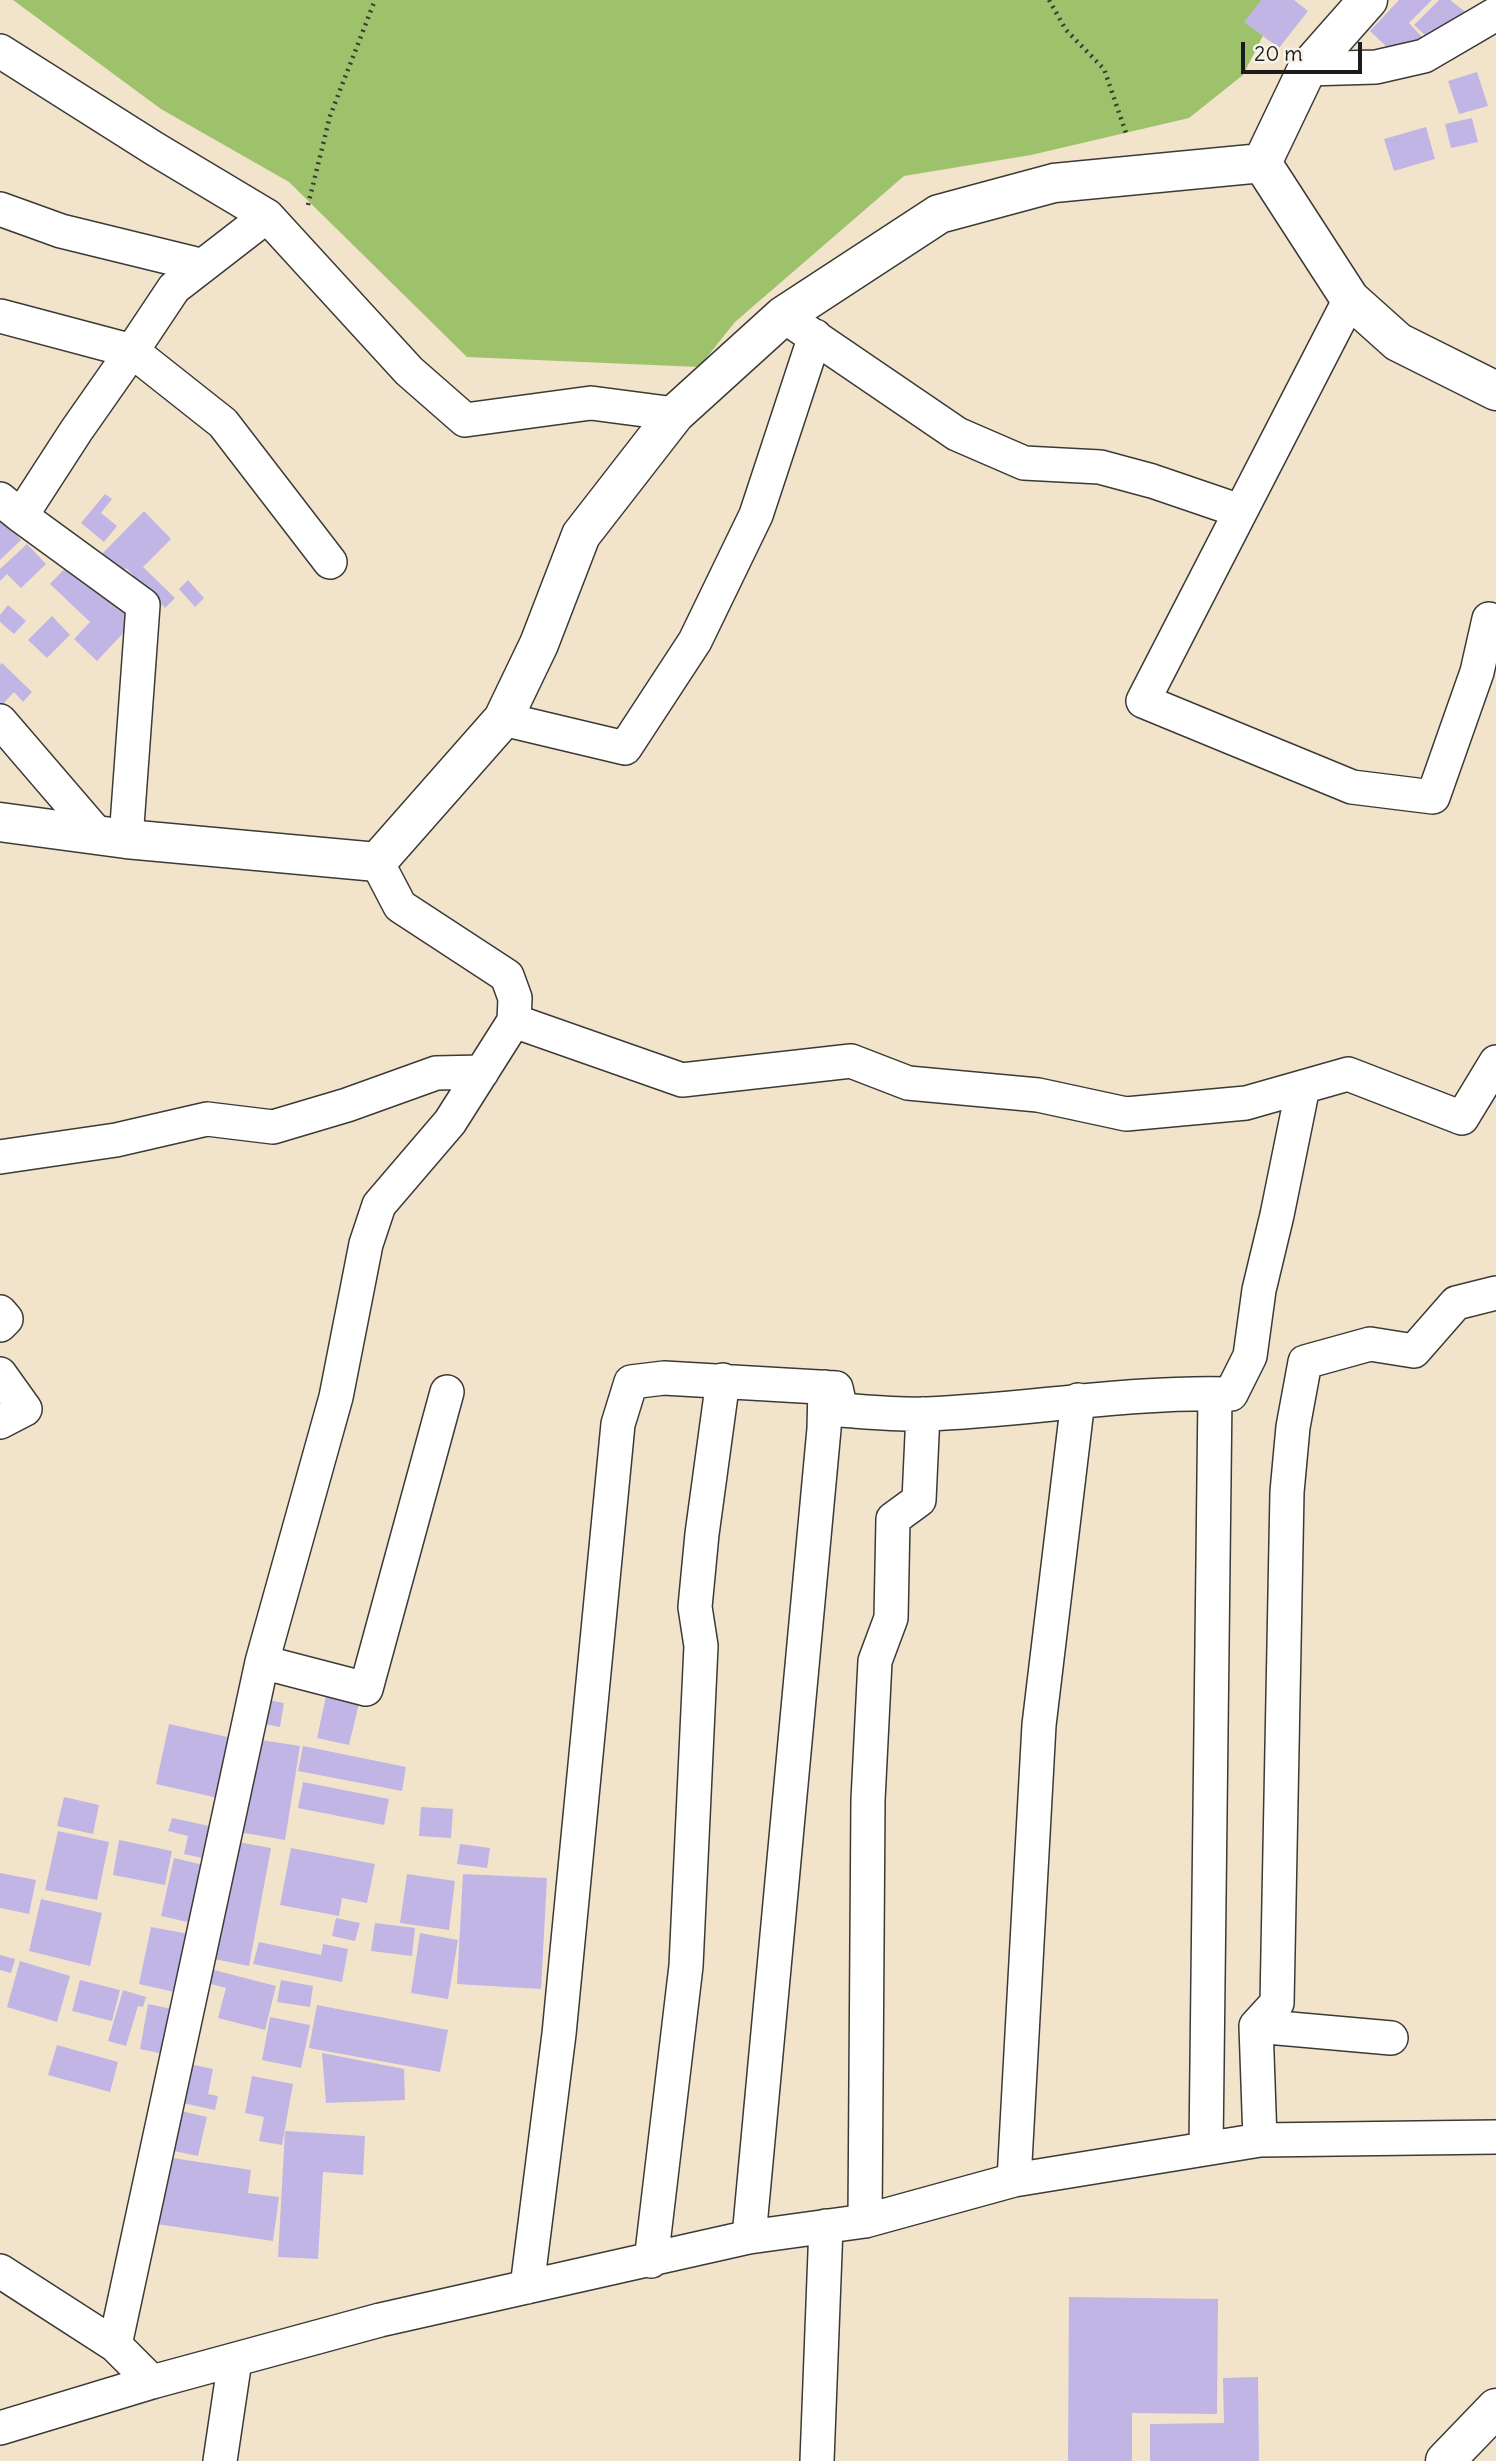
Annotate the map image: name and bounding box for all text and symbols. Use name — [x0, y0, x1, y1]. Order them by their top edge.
scale bar — [1244, 28, 1365, 72]
text: 20 m — [1254, 40, 1303, 67]

